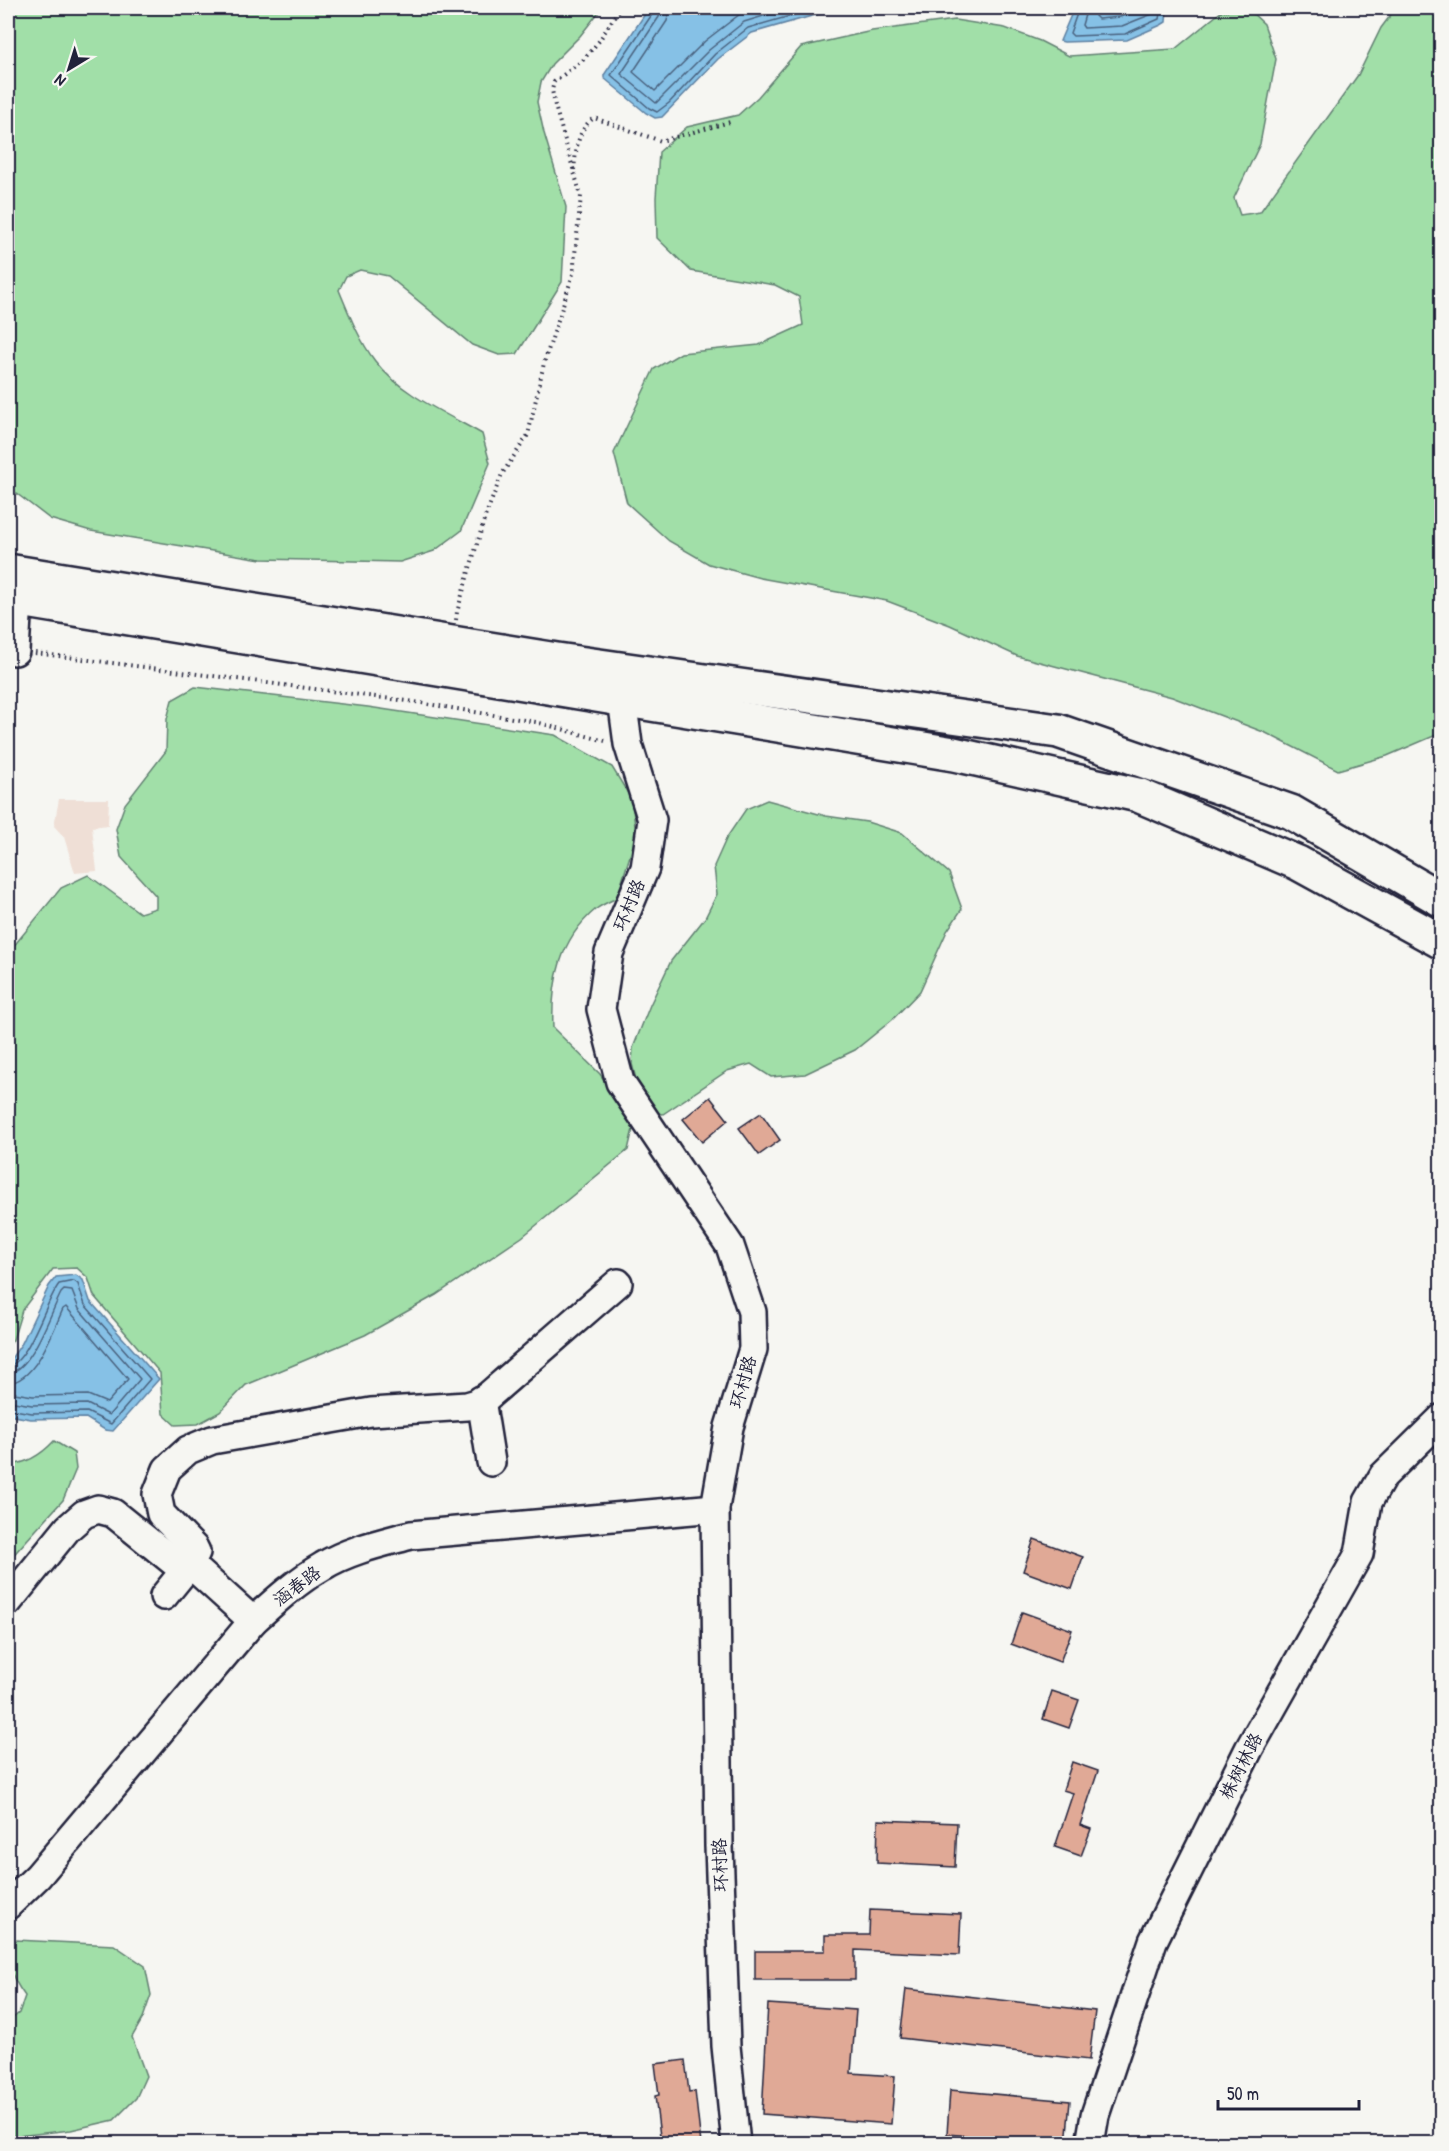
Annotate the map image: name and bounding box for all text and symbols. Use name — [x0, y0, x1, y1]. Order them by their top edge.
north arrow — [39, 39, 99, 99]
text: N — [49, 69, 70, 92]
street label: 环村路 — [606, 875, 651, 935]
street label: 环村路 — [723, 1352, 762, 1411]
street label: 涵春路 — [268, 1559, 326, 1612]
street label: 株树林路 — [1213, 1728, 1268, 1804]
street label: 环村路 — [706, 1838, 733, 1892]
scale bar — [1218, 2073, 1359, 2111]
text: 50 m — [1227, 2081, 1259, 2106]

